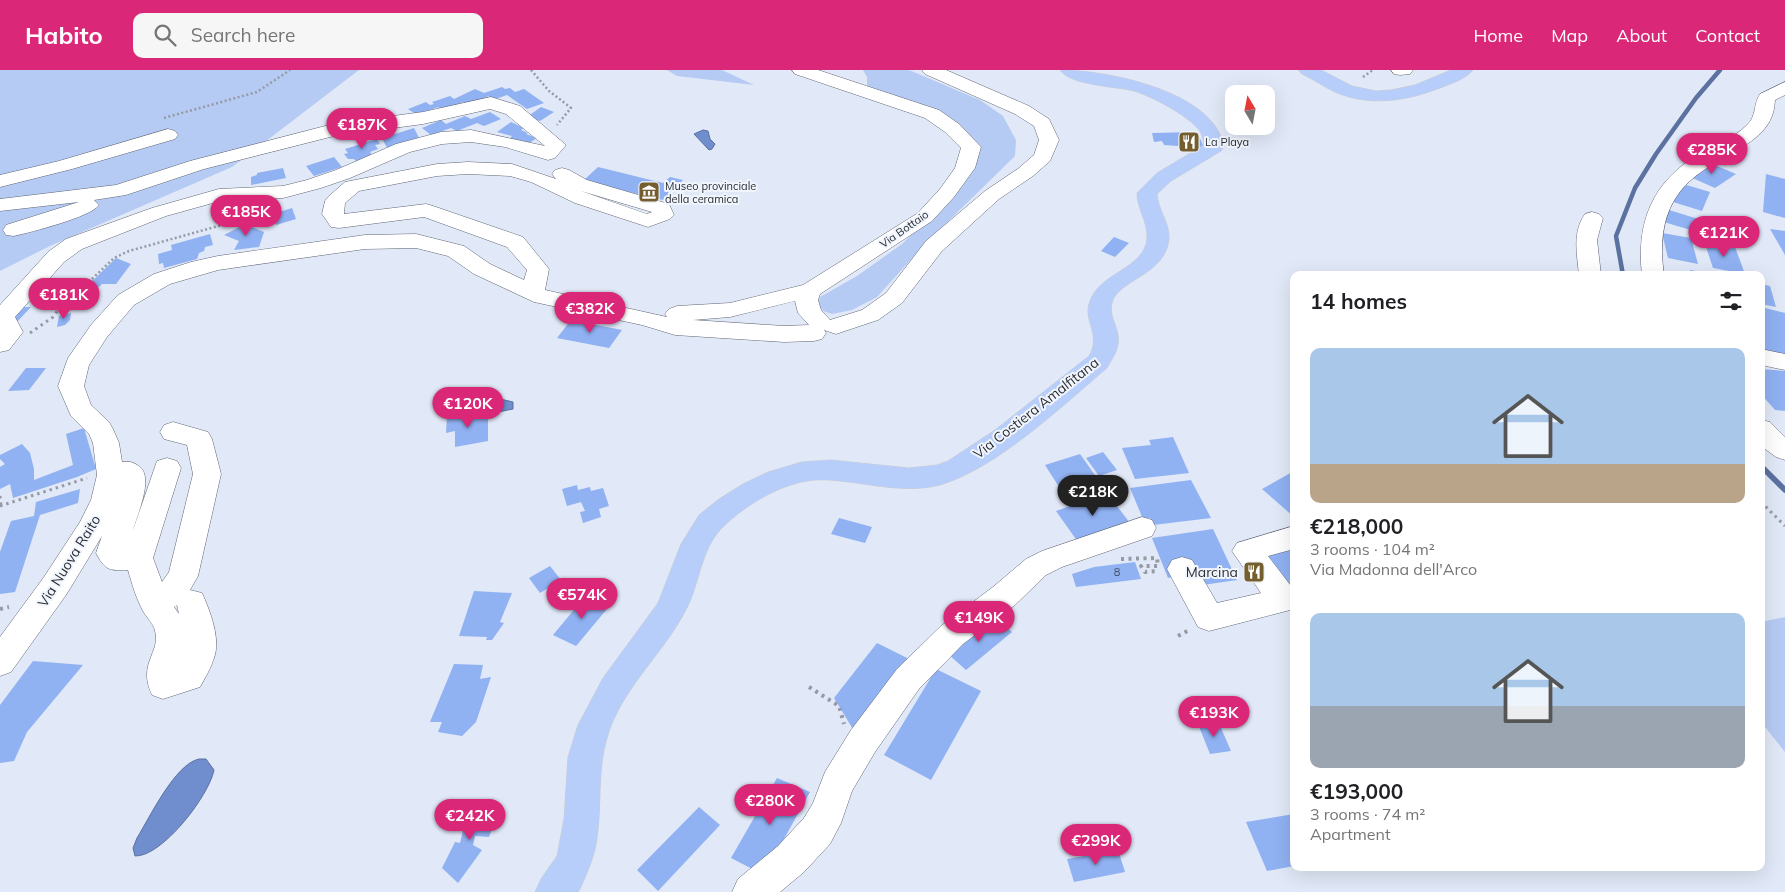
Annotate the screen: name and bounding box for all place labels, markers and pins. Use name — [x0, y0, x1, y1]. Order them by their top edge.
pin: €187K — [327, 108, 397, 150]
restaurant icon: La Playa — [1177, 130, 1201, 154]
pin: €285K — [1677, 132, 1747, 175]
place label: La Playa — [1205, 135, 1249, 149]
place label: Museo provinciale della ceramica — [665, 179, 756, 206]
museum icon: Museo provinciale della ceramica — [637, 180, 661, 204]
pin: €185K — [211, 194, 281, 237]
pin: €121K — [1689, 216, 1759, 258]
pin: €181K — [29, 278, 99, 320]
pin: €382K — [555, 292, 625, 334]
pin: €120K — [433, 386, 503, 429]
pin: €218K — [1058, 474, 1128, 517]
restaurant icon: Marcina — [1242, 560, 1266, 584]
place label: Marcina — [1186, 563, 1238, 581]
pin: €574K — [547, 578, 617, 620]
pin: €149K — [944, 600, 1014, 643]
pin: €193K — [1179, 696, 1249, 738]
pin: €280K — [735, 784, 805, 826]
pin: €242K — [435, 798, 505, 841]
pin: €299K — [1061, 824, 1131, 866]

